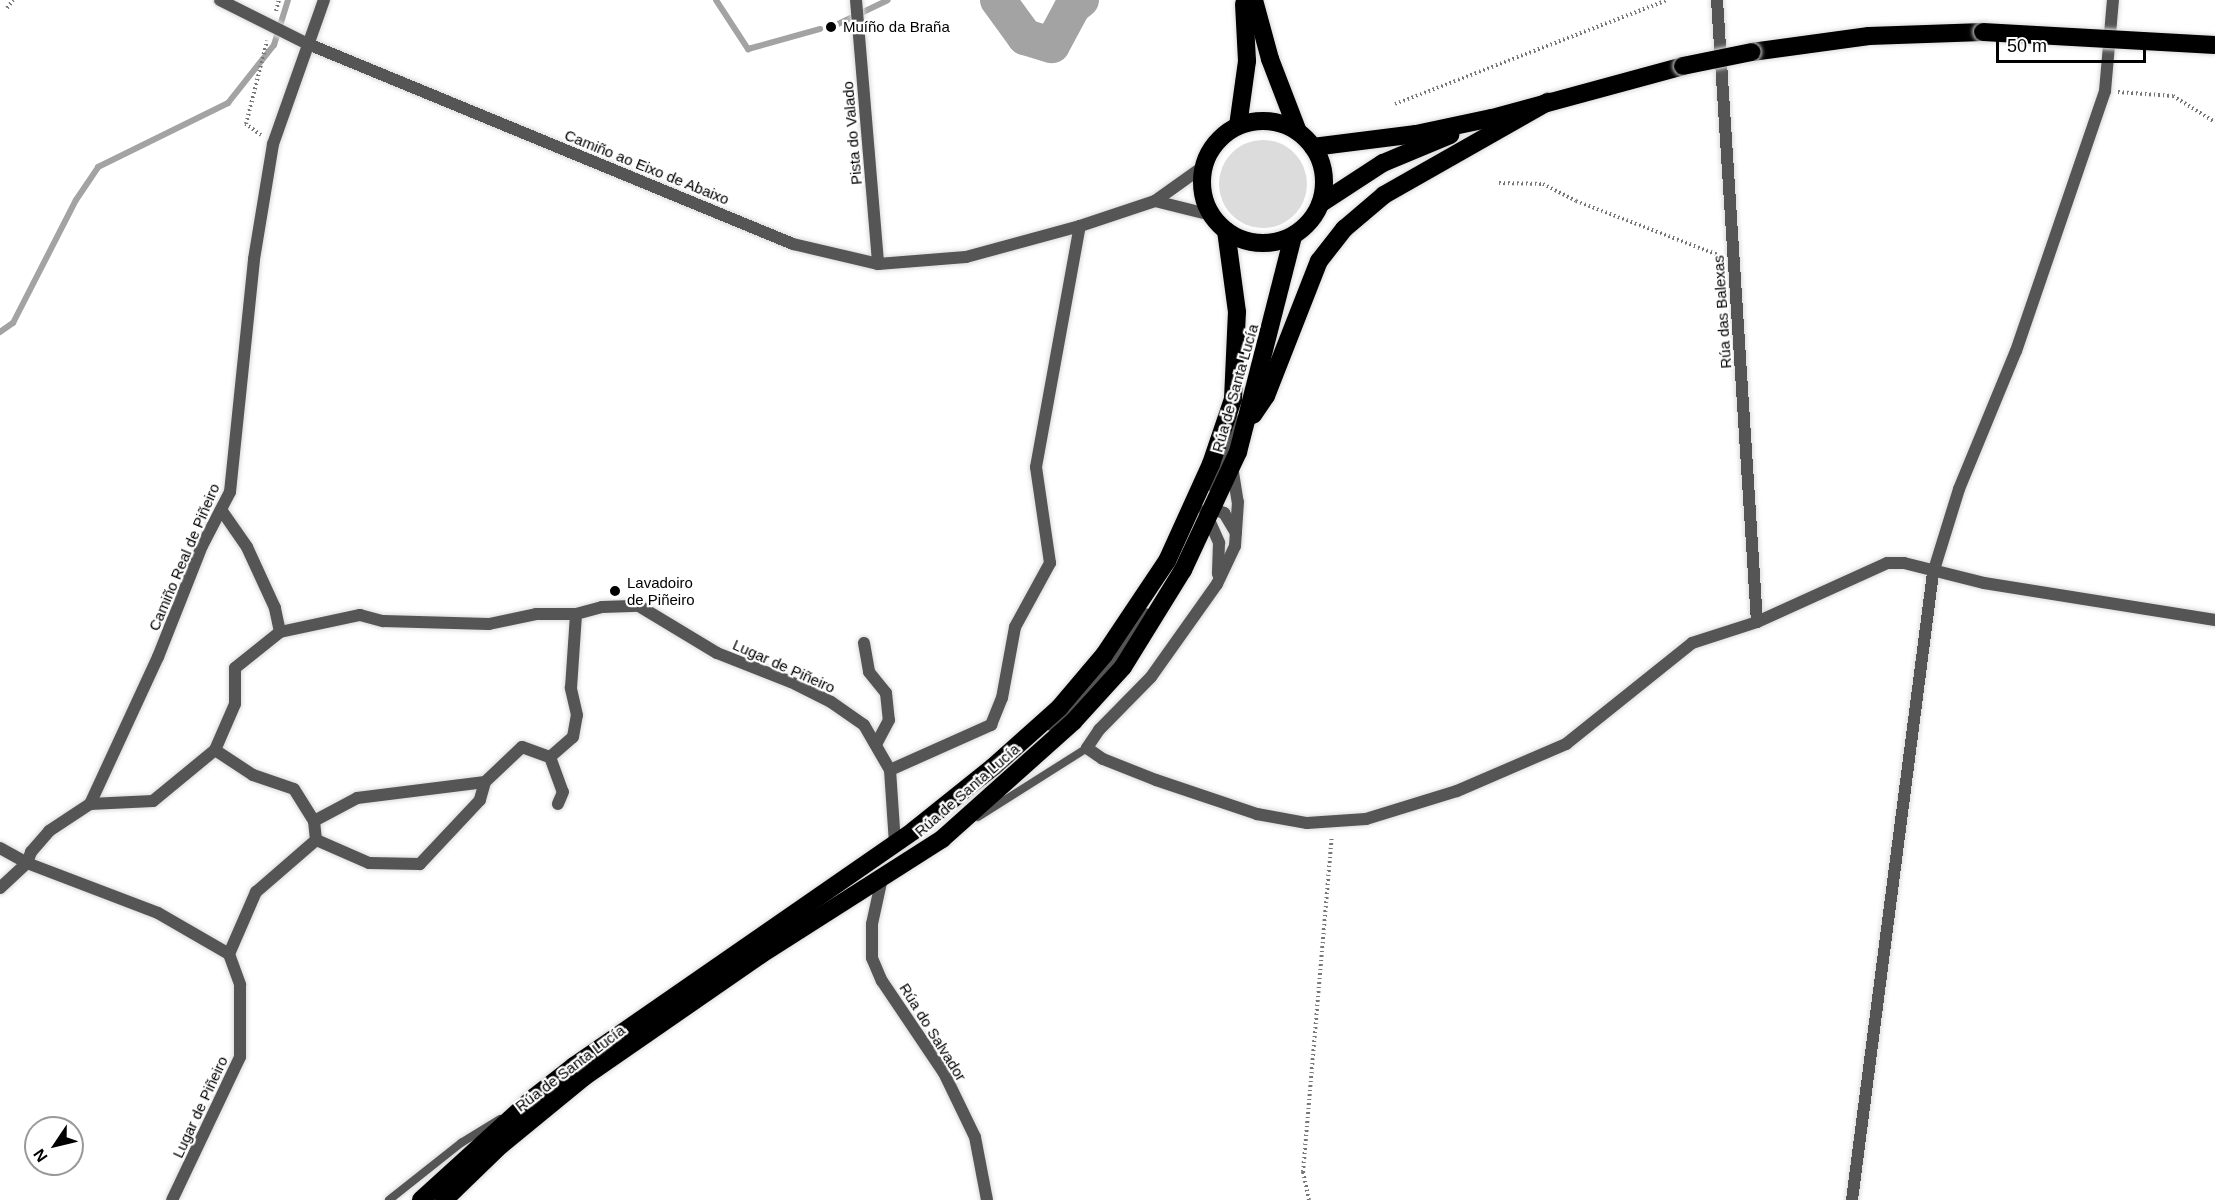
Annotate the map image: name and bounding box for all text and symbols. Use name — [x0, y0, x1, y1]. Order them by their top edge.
place label: Muíño da Braña — [843, 18, 950, 36]
marker: Muíño da Braña — [824, 20, 838, 34]
scale bar — [1999, 24, 2149, 62]
text: 50 m — [2007, 36, 2047, 56]
street label: Pista do Valado — [839, 80, 865, 186]
street label: Camiño ao Eixo de Abaixo — [562, 126, 732, 208]
street label: Rúa das Balexas — [1709, 255, 1735, 369]
street label: Rúa de Santa Lucía — [1208, 322, 1262, 454]
street label: Camiño Real de Piñeiro — [145, 481, 223, 633]
place label: Lavadoiro de Piñeiro — [627, 573, 695, 608]
marker: Lavadoiro de Piñeiro — [608, 584, 622, 598]
street label: Lugar de Piñeiro — [730, 635, 838, 697]
street label: Rúa de Santa Lucía — [911, 740, 1023, 840]
street label: Rúa do Salvador — [896, 980, 970, 1084]
street label: Rúa de Santa Lucía — [512, 1021, 628, 1115]
street label: Lugar de Piñeiro — [169, 1053, 231, 1161]
north arrow — [24, 1116, 84, 1176]
text: N — [30, 1146, 51, 1165]

